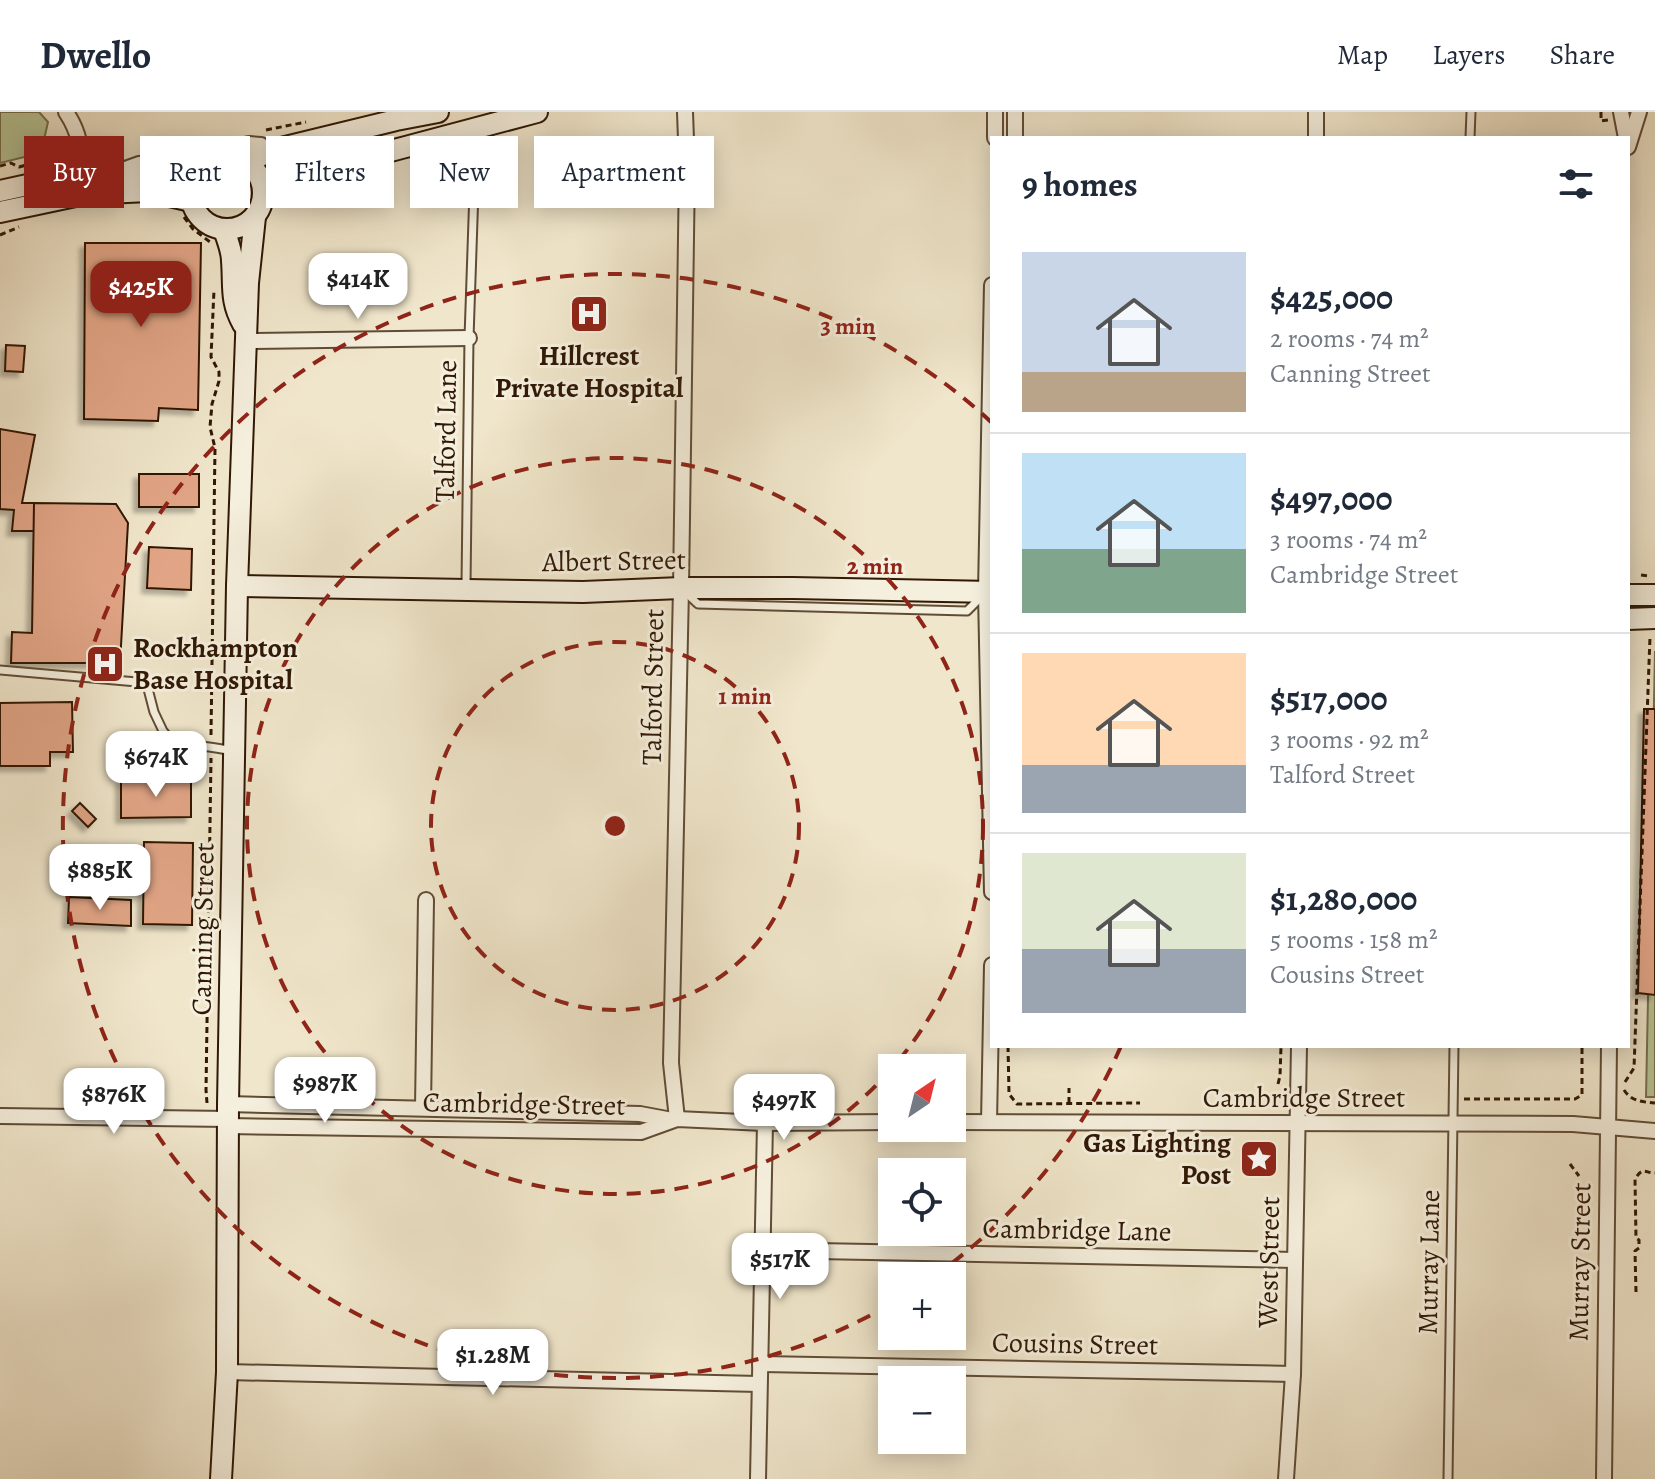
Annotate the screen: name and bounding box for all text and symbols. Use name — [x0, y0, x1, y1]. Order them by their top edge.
text: Dwello — [40, 29, 151, 81]
text: Map — [1337, 36, 1388, 74]
text: Layers — [1432, 36, 1505, 74]
text: Share — [1549, 36, 1615, 74]
chip: Buy — [24, 136, 124, 208]
chip: Rent — [140, 136, 250, 208]
chip: Filters — [266, 136, 394, 208]
chip: New — [410, 136, 518, 208]
chip: Apartment — [534, 136, 714, 208]
text: 9 homes — [1022, 161, 1138, 208]
icon: filters — [1554, 162, 1598, 206]
pin: $414K — [302, 253, 414, 321]
pin: $425K — [85, 261, 197, 329]
text: $414K — [327, 261, 389, 296]
text: $425K — [108, 269, 174, 304]
text: $425,000 — [1270, 274, 1393, 321]
icon: home — [1086, 284, 1182, 380]
hospital icon: Hillcrest Private Hospital — [568, 293, 610, 335]
text: 3 min — [820, 310, 876, 342]
text: 2 rooms · 74 m² — [1270, 321, 1429, 356]
place label: Hillcrest Private Hospital — [495, 337, 684, 407]
text: Canning Street — [1270, 356, 1431, 391]
street label: Talford Lane — [426, 359, 466, 503]
text: $497,000 — [1270, 475, 1393, 522]
icon: home — [1086, 485, 1182, 581]
text: 3 rooms · 74 m² — [1270, 522, 1427, 557]
street label: Albert Street — [541, 541, 686, 581]
text: 2 min — [847, 550, 904, 582]
text: Cambridge Street — [1270, 557, 1458, 592]
street label: Talford Street — [633, 609, 673, 765]
place label: Rockhampton Base Hospital — [133, 629, 298, 699]
hospital icon: Rockhampton Base Hospital — [84, 643, 126, 685]
text: $517,000 — [1270, 675, 1388, 722]
text: 1 min — [718, 680, 772, 712]
icon: home — [1086, 685, 1182, 781]
text: 3 rooms · 92 m² — [1270, 722, 1429, 757]
pin: $674K — [100, 731, 212, 799]
text: $674K — [124, 739, 188, 774]
text: Talford Street — [1270, 757, 1415, 792]
centre of rings — [601, 812, 629, 840]
street label: Canning Street — [182, 842, 224, 1016]
pin: $885K — [44, 844, 156, 912]
text: $885K — [67, 852, 133, 887]
text: $1,280,000 — [1270, 875, 1417, 922]
icon: home — [1086, 885, 1182, 981]
text: 5 rooms · 158 m² — [1270, 922, 1437, 957]
text: Cousins Street — [1270, 957, 1424, 992]
north arrow — [878, 1054, 966, 1142]
map controls — [878, 1054, 966, 1454]
pin: $987K — [269, 1057, 381, 1125]
text: $987K — [293, 1065, 357, 1100]
pin: $876K — [58, 1068, 170, 1136]
pin: $497K — [728, 1074, 840, 1142]
text: $876K — [82, 1076, 146, 1111]
street label: Cambridge Street — [1203, 1079, 1405, 1117]
text: $497K — [752, 1082, 816, 1117]
street label: Cambridge Street — [422, 1083, 626, 1125]
place label: Gas Lighting Post — [1083, 1124, 1232, 1194]
place icon: Gas Lighting Post — [1238, 1138, 1280, 1180]
button: locate — [878, 1158, 966, 1246]
street label: Murray Street — [1560, 1182, 1600, 1342]
street label: Murray Lane — [1409, 1189, 1449, 1335]
street label: West Street — [1249, 1196, 1289, 1329]
street label: Cambridge Lane — [982, 1209, 1172, 1251]
pin: $517K — [724, 1233, 836, 1301]
text: $517K — [750, 1241, 810, 1276]
button: + — [878, 1262, 966, 1350]
street label: Cousins Street — [992, 1324, 1158, 1364]
pin: $1.28M — [428, 1329, 558, 1397]
text: $1.28M — [455, 1337, 531, 1372]
button: − — [878, 1366, 966, 1454]

